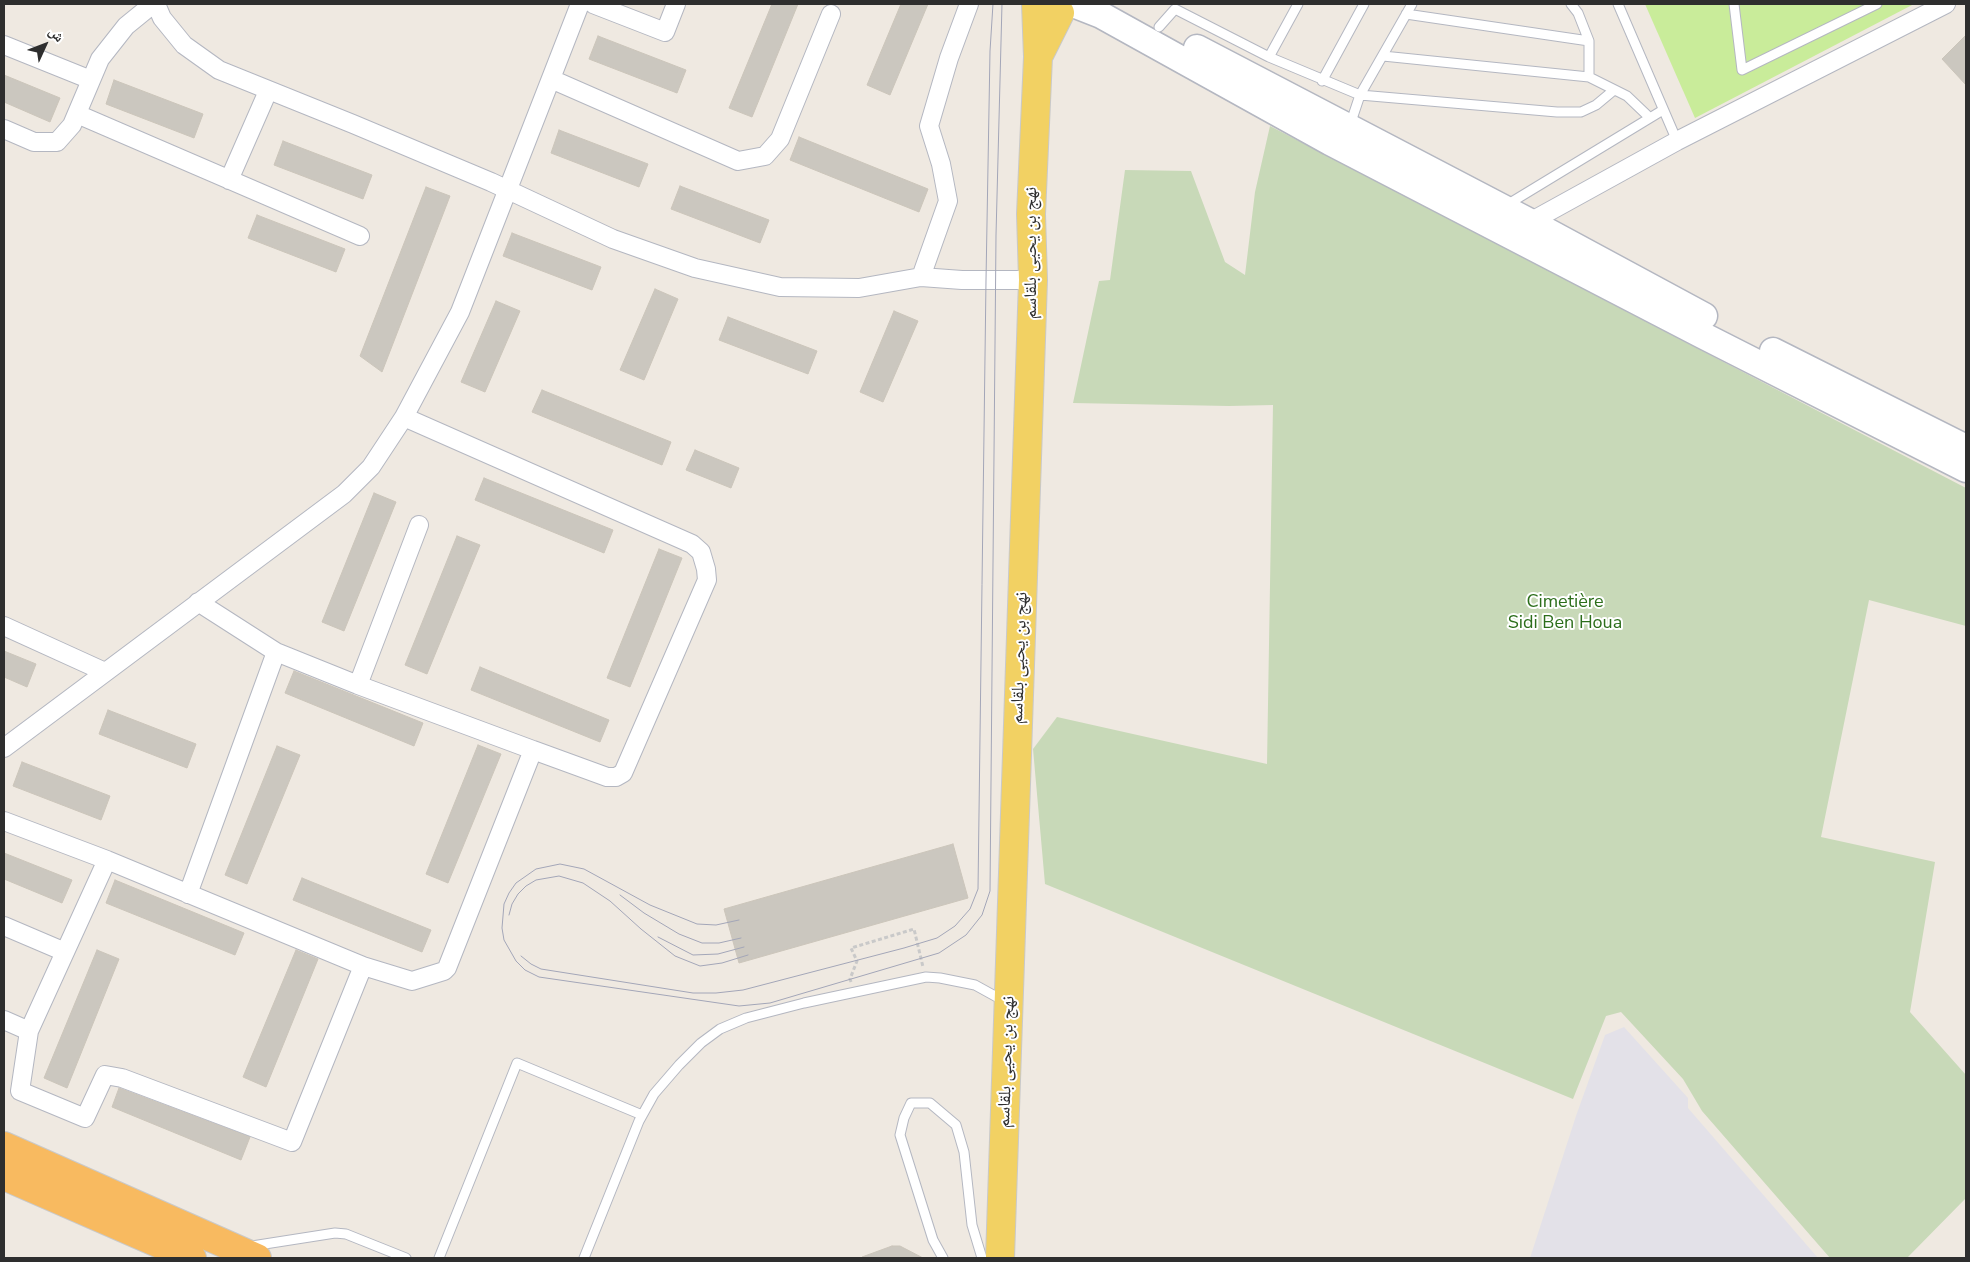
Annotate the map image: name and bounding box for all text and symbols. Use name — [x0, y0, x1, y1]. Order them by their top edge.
north arrow — [20, 20, 70, 70]
text: ش — [44, 23, 68, 46]
street label: نهج بن يحيى بلقاسم — [1021, 187, 1043, 319]
street label: نهج بن يحيى بلقاسم — [1007, 591, 1033, 725]
park label: Cimetière Sidi Ben Houa — [1508, 592, 1622, 634]
street label: نهج بن يحيى بلقاسم — [994, 995, 1020, 1129]

